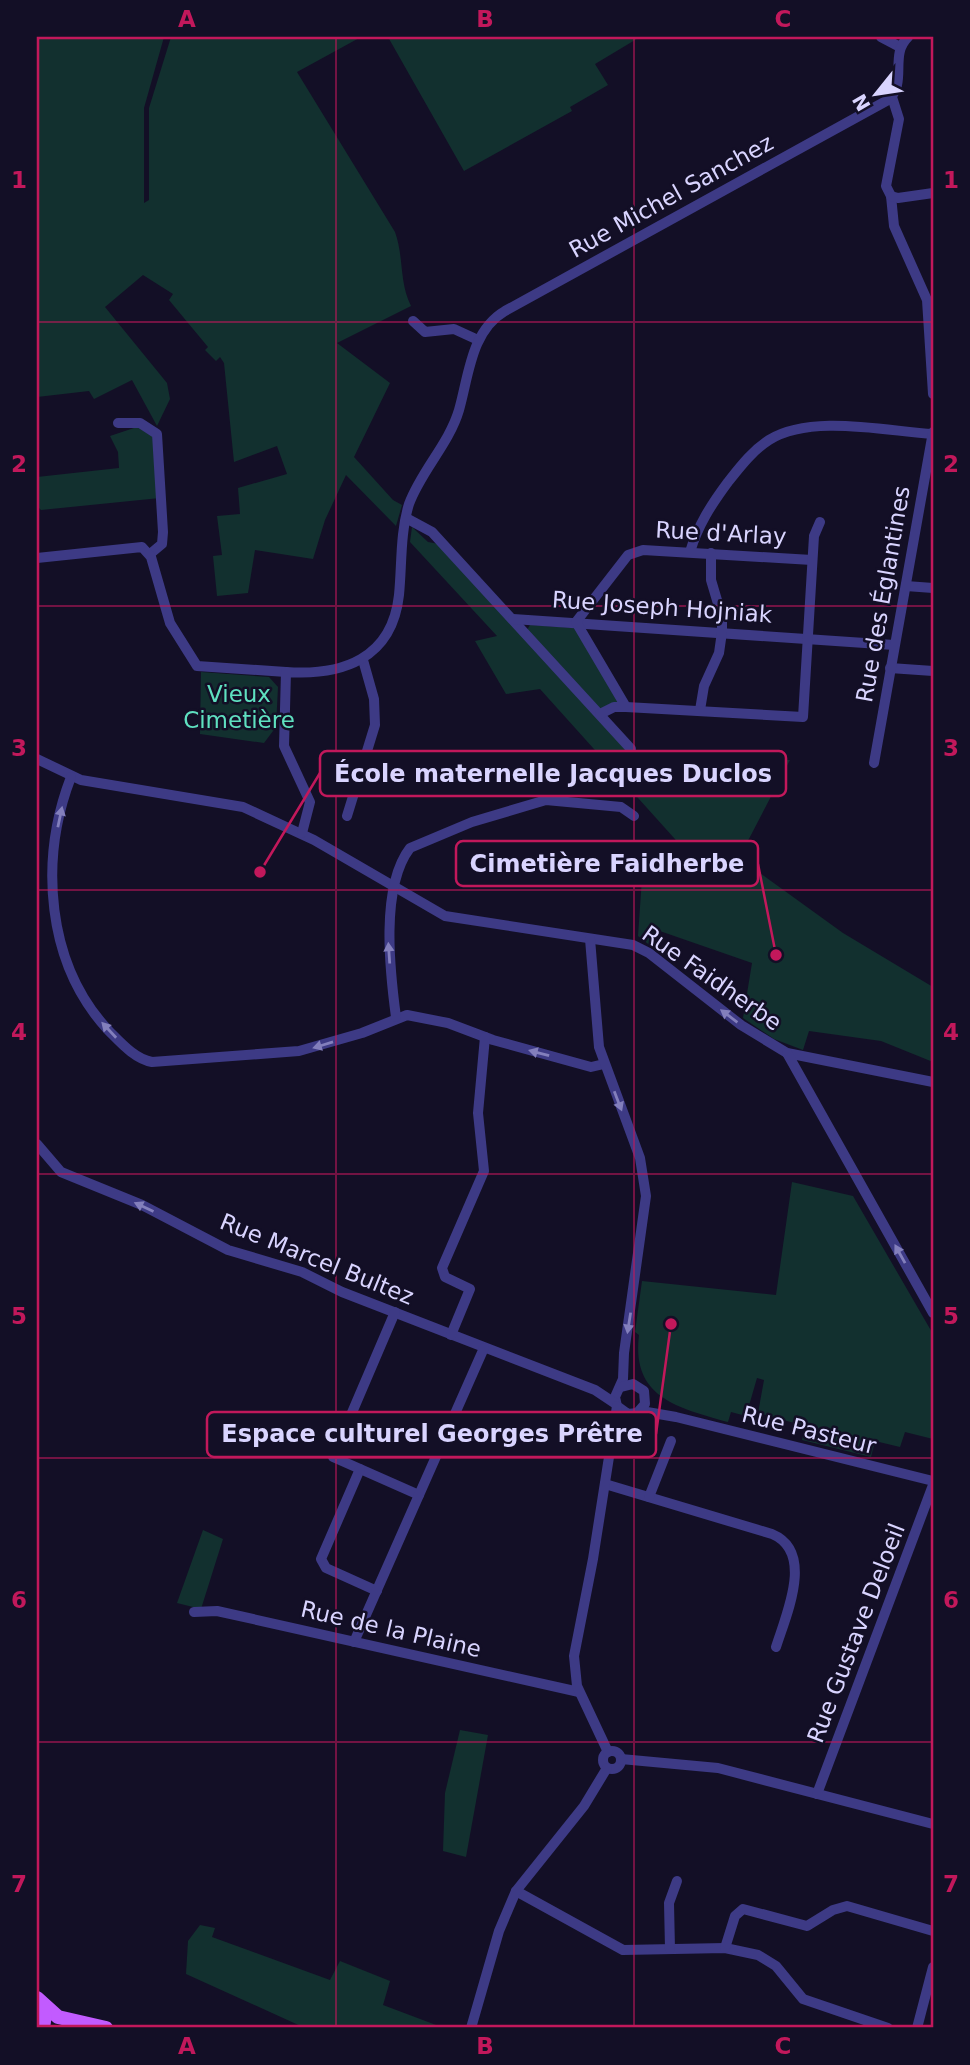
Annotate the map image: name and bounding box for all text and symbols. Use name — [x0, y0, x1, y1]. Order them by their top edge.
text: A — [178, 6, 196, 32]
text: B — [476, 6, 494, 32]
text: C — [775, 6, 791, 32]
north arrow — [841, 60, 911, 130]
text: N — [848, 90, 875, 115]
street label: Rue Michel Sanchez — [565, 129, 777, 263]
text: 1 — [11, 167, 27, 193]
text: 1 — [943, 167, 959, 193]
text: 2 — [11, 451, 27, 477]
text: 2 — [943, 451, 959, 477]
street label: Rue des Églantines — [850, 484, 915, 704]
street label: Rue d'Arlay — [655, 517, 787, 549]
street label: Rue Joseph Hojniak — [551, 586, 774, 628]
park label: Vieux Cimetière — [183, 681, 295, 733]
text: 3 — [11, 735, 27, 761]
text: 3 — [943, 735, 959, 761]
callout: École maternelle Jacques Duclos — [320, 751, 786, 796]
text: École maternelle Jacques Duclos — [334, 759, 772, 788]
one-way arrow — [55, 806, 66, 828]
callout: Cimetière Faidherbe — [456, 841, 758, 886]
text: Cimetière Faidherbe — [470, 850, 744, 878]
street label: Rue Faidherbe — [637, 920, 787, 1036]
one-way arrow — [383, 942, 394, 964]
one-way arrow — [720, 1009, 738, 1023]
text: 4 — [11, 1019, 27, 1045]
text: 4 — [943, 1019, 959, 1045]
one-way arrow — [101, 1022, 117, 1039]
one-way arrow — [312, 1040, 333, 1050]
one-way arrow — [528, 1047, 549, 1057]
one-way arrow — [613, 1091, 624, 1112]
one-way arrow — [134, 1201, 154, 1213]
street label: Rue Marcel Bultez — [216, 1208, 418, 1310]
one-way arrow — [894, 1244, 906, 1263]
text: 5 — [11, 1303, 27, 1329]
text: 5 — [943, 1303, 959, 1329]
one-way arrow — [623, 1312, 634, 1334]
street label: Rue Pasteur — [739, 1401, 879, 1459]
callout: Espace culturel Georges Prêtre — [207, 1412, 656, 1457]
text: Espace culturel Georges Prêtre — [221, 1420, 643, 1448]
street label: Rue Gustave Deloeil — [802, 1520, 910, 1746]
text: 6 — [11, 1587, 27, 1613]
text: 6 — [943, 1587, 959, 1613]
street label: Rue de la Plaine — [298, 1596, 484, 1662]
text: 7 — [11, 1871, 27, 1897]
text: 7 — [943, 1871, 959, 1897]
text: A — [178, 2033, 196, 2059]
text: B — [476, 2033, 494, 2059]
text: C — [775, 2033, 791, 2059]

